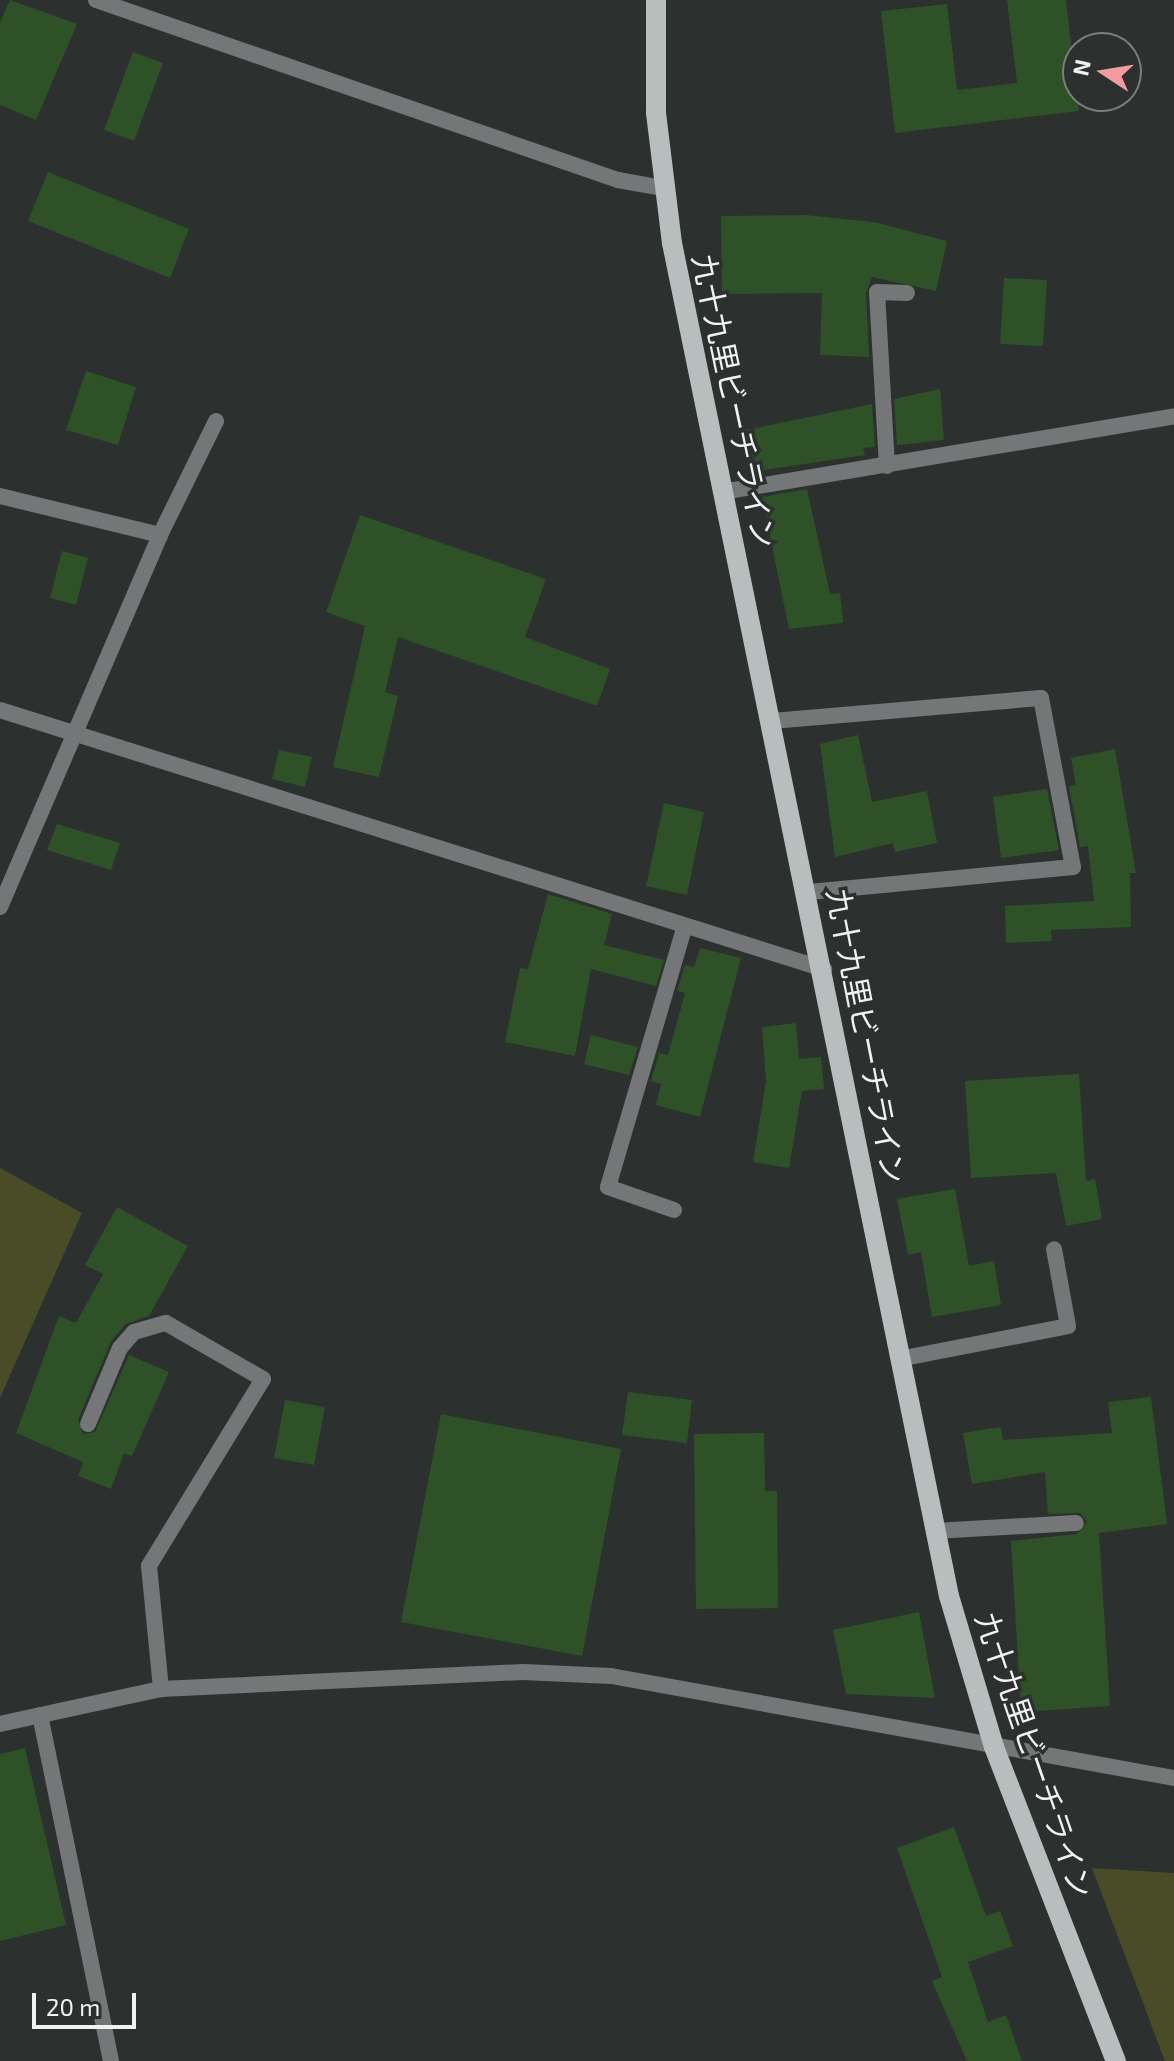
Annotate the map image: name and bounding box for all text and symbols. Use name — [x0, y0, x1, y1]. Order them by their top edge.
north arrow — [1062, 32, 1142, 112]
text: N — [1066, 57, 1095, 78]
street label: 九十九里ビーチライン — [686, 251, 784, 551]
street label: 九十九里ビーチライン — [821, 885, 913, 1187]
street label: 九十九里ビーチライン — [969, 1607, 1101, 1903]
scale bar — [36, 1977, 140, 2027]
text: 20 m — [46, 1992, 100, 2021]

